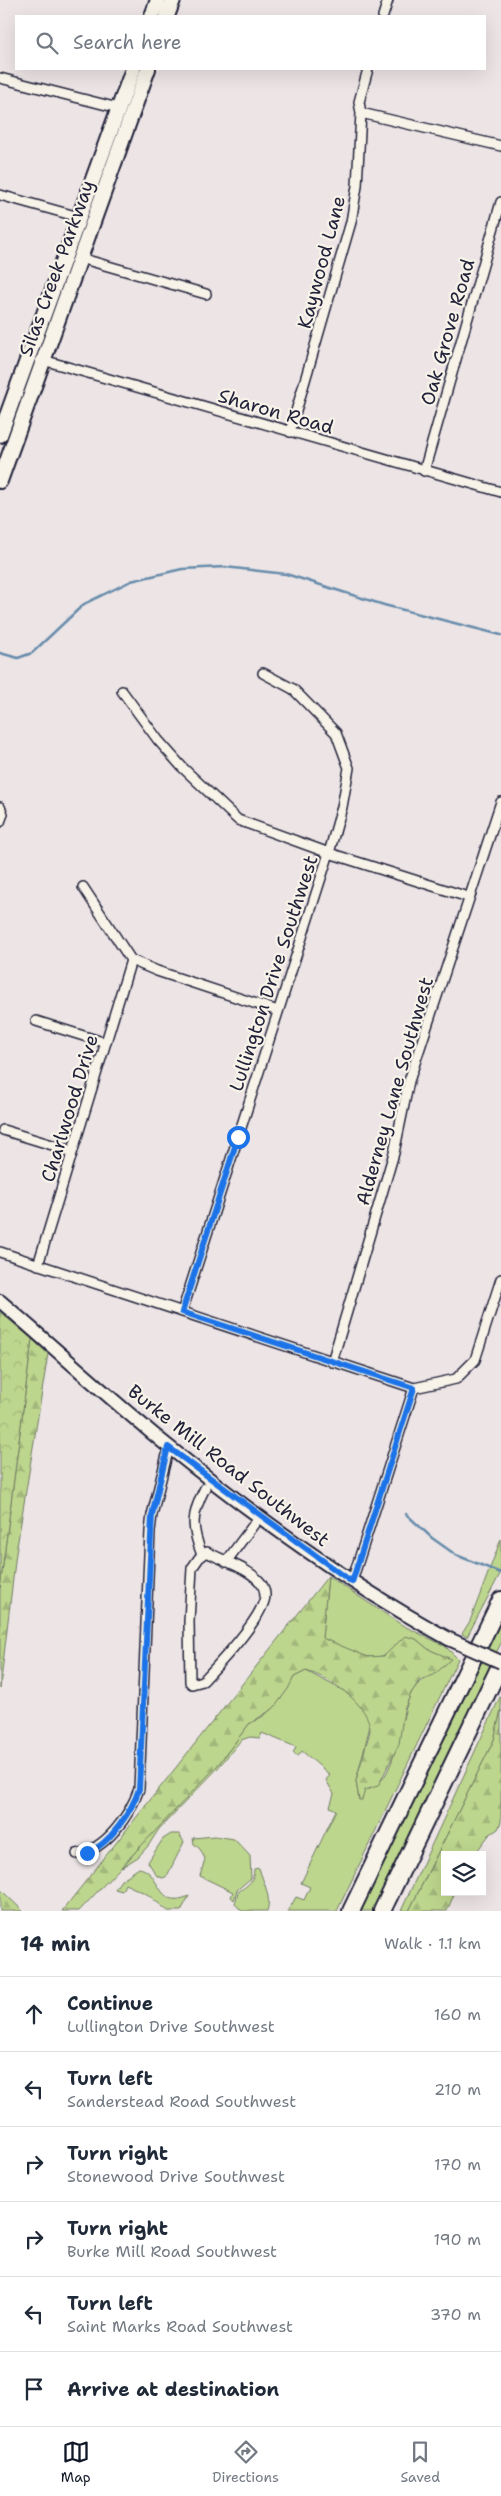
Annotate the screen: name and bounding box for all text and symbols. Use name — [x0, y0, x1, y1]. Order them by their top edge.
search box — [15, 15, 486, 70]
icon: search — [33, 29, 61, 57]
text: Search here — [73, 30, 182, 55]
street label: Silas Creek Parkway — [13, 177, 100, 360]
street label: Kaywood Lane — [292, 193, 351, 331]
street label: Oak Grove Road — [415, 256, 480, 408]
street label: Sharon Road — [215, 383, 336, 440]
street label: Lullington Drive Southwest — [223, 852, 323, 1094]
street label: Alderney Lane Southwest — [350, 974, 439, 1208]
street label: Charlwood Drive — [35, 1031, 104, 1185]
route start — [227, 1126, 250, 1149]
street label: Burke Mill Road Southwest — [123, 1379, 335, 1552]
route end — [76, 1842, 99, 1865]
map controls — [441, 1851, 486, 1896]
button: layers — [441, 1851, 486, 1896]
text: 14 min — [20, 1930, 90, 1958]
text: Walk · 1.1 km — [384, 1933, 481, 1954]
text: Continue — [67, 1991, 153, 2016]
icon: ahead — [20, 2000, 48, 2028]
text: 160 m — [434, 2004, 481, 2025]
text: Lullington Drive Southwest — [67, 2016, 275, 2037]
text: Turn left — [67, 2066, 153, 2091]
icon: left — [20, 2075, 48, 2103]
text: 210 m — [434, 2079, 481, 2100]
text: Sanderstead Road Southwest — [67, 2091, 296, 2112]
text: Turn right — [67, 2141, 168, 2166]
icon: right — [20, 2150, 48, 2178]
text: 170 m — [434, 2154, 481, 2175]
text: Stonewood Drive Southwest — [67, 2166, 285, 2187]
text: Turn right — [67, 2216, 168, 2241]
icon: right — [20, 2225, 48, 2253]
text: 190 m — [434, 2229, 481, 2250]
text: Burke Mill Road Southwest — [67, 2241, 277, 2262]
text: Turn left — [67, 2291, 153, 2316]
icon: left — [20, 2300, 48, 2328]
text: 370 m — [430, 2304, 481, 2325]
text: Saint Marks Road Southwest — [67, 2316, 293, 2337]
icon: arrive — [20, 2375, 48, 2403]
text: Arrive at destination — [67, 2377, 279, 2402]
tab: Map — [61, 2438, 91, 2486]
tab: Directions — [212, 2438, 279, 2486]
tab: Saved — [401, 2438, 440, 2486]

